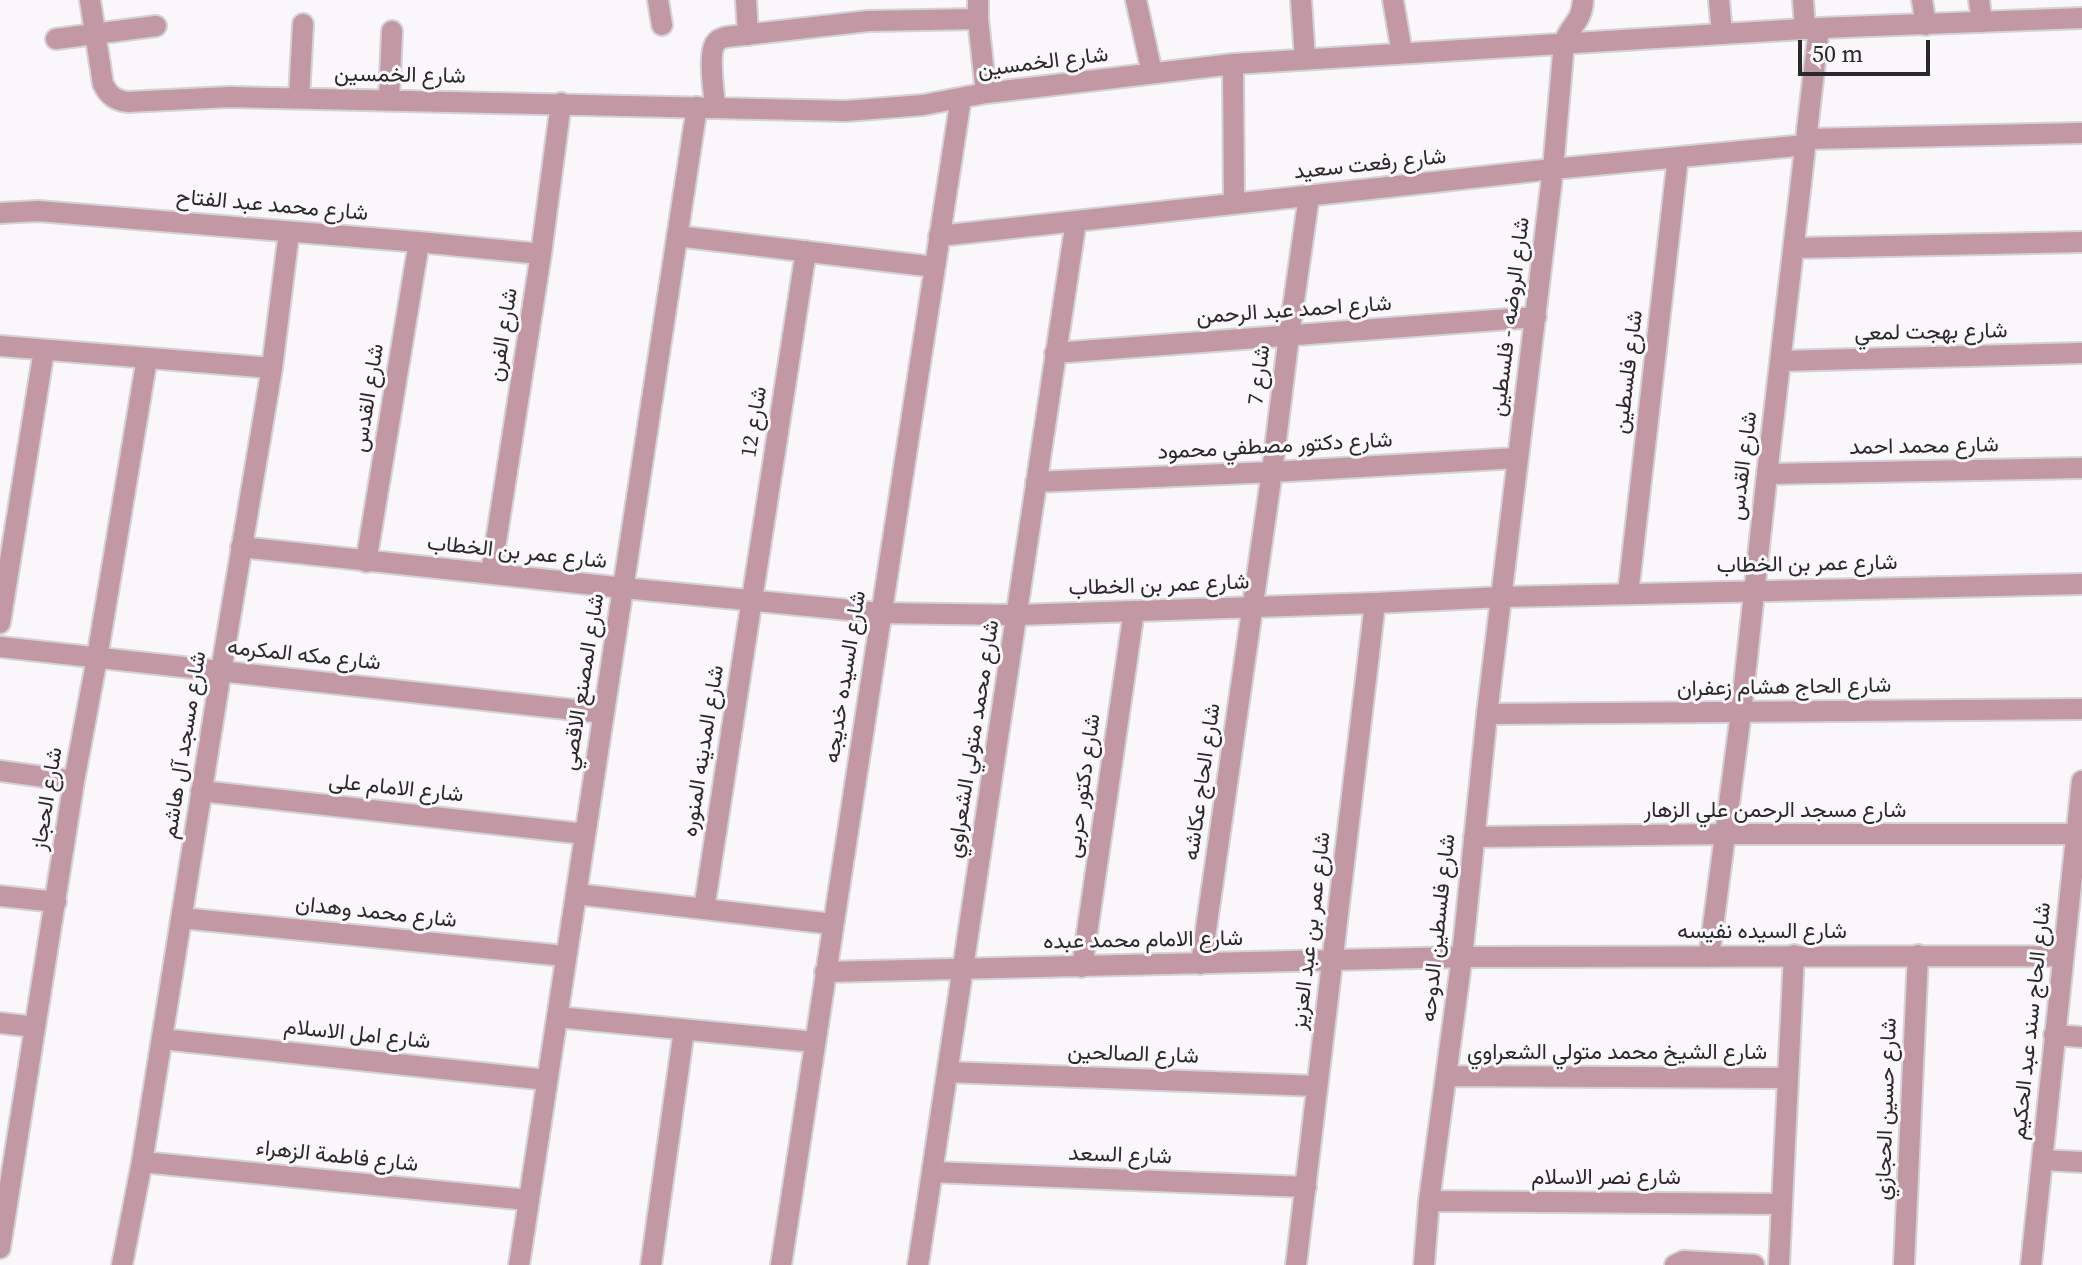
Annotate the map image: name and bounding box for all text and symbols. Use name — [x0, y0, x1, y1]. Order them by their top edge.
scale bar — [1802, 24, 1934, 74]
text: 50 m — [1812, 37, 1863, 70]
street label: شارع الخمسين — [976, 42, 1110, 84]
street label: شارع الخمسين — [334, 62, 466, 90]
street label: شارع رفعت سعيد — [1292, 144, 1448, 186]
street label: شارع محمد عبد الفتاح — [175, 184, 369, 228]
street label: شارع الروضه - فلسطين — [1486, 216, 1536, 418]
street label: شارع الفرن — [484, 286, 524, 384]
street label: شارع احمد عبد الرحمن — [1195, 291, 1393, 331]
street label: شارع فلسطين — [1608, 309, 1650, 435]
street label: شارع بهجت لمعي — [1854, 318, 2008, 348]
street label: شارع القدس — [347, 342, 391, 454]
street label: شارع 7 — [1243, 343, 1277, 407]
street label: شارع 12 — [736, 385, 774, 459]
street label: شارع القدس — [1724, 410, 1764, 522]
street label: شارع دكتور مصطفي محمود — [1157, 428, 1393, 466]
street label: شارع محمد احمد — [1849, 432, 1999, 462]
street label: شارع عمر بن الخطاب — [426, 530, 608, 576]
street label: شارع عمر بن الخطاب — [1716, 550, 1898, 580]
street label: شارع عمر بن الخطاب — [1068, 570, 1250, 602]
street label: شارع السيده خديجه — [819, 589, 873, 765]
street label: شارع المصنع الاقصي — [557, 592, 611, 772]
street label: شارع محمد متولي الشعراوي — [942, 618, 1006, 860]
street label: شارع مكه المكرمه — [226, 635, 382, 677]
street label: شارع مسجد آل هاشم — [157, 649, 213, 841]
street label: شارع المدينه المنوره — [677, 663, 731, 839]
street label: شارع الحاج هشام زعفران — [1677, 673, 1891, 703]
street label: شارع الحاج عكاشه — [1179, 702, 1227, 862]
street label: شارع دكتور حربى — [1061, 712, 1107, 860]
street label: شارع الحجاز — [27, 746, 69, 852]
street label: شارع الامام على — [327, 769, 465, 809]
street label: شارع مسجد الرحمن علي الزهار — [1644, 798, 1906, 824]
street label: شارع عمر بن عبد العزيز — [1287, 831, 1337, 1031]
street label: شارع فلسطين الدوحه — [1416, 833, 1462, 1023]
street label: شارع محمد وهدان — [294, 891, 458, 935]
street label: شارع الحاج سند عبد الحكيم — [2006, 901, 2058, 1141]
street label: شارع السيده نفيسه — [1677, 919, 1847, 945]
street label: شارع الامام محمد عبده — [1043, 926, 1243, 956]
street label: شارع امل الاسلام — [282, 1014, 432, 1056]
street label: شارع حسين الحجازي — [1871, 1017, 1903, 1201]
street label: شارع الصالحين — [1067, 1040, 1199, 1070]
street label: شارع الشيخ محمد متولي الشعراوي — [1467, 1040, 1767, 1066]
street label: شارع فاطمة الزهراء — [254, 1135, 420, 1179]
street label: شارع السعد — [1068, 1141, 1172, 1171]
street label: شارع نصر الاسلام — [1531, 1165, 1681, 1191]

